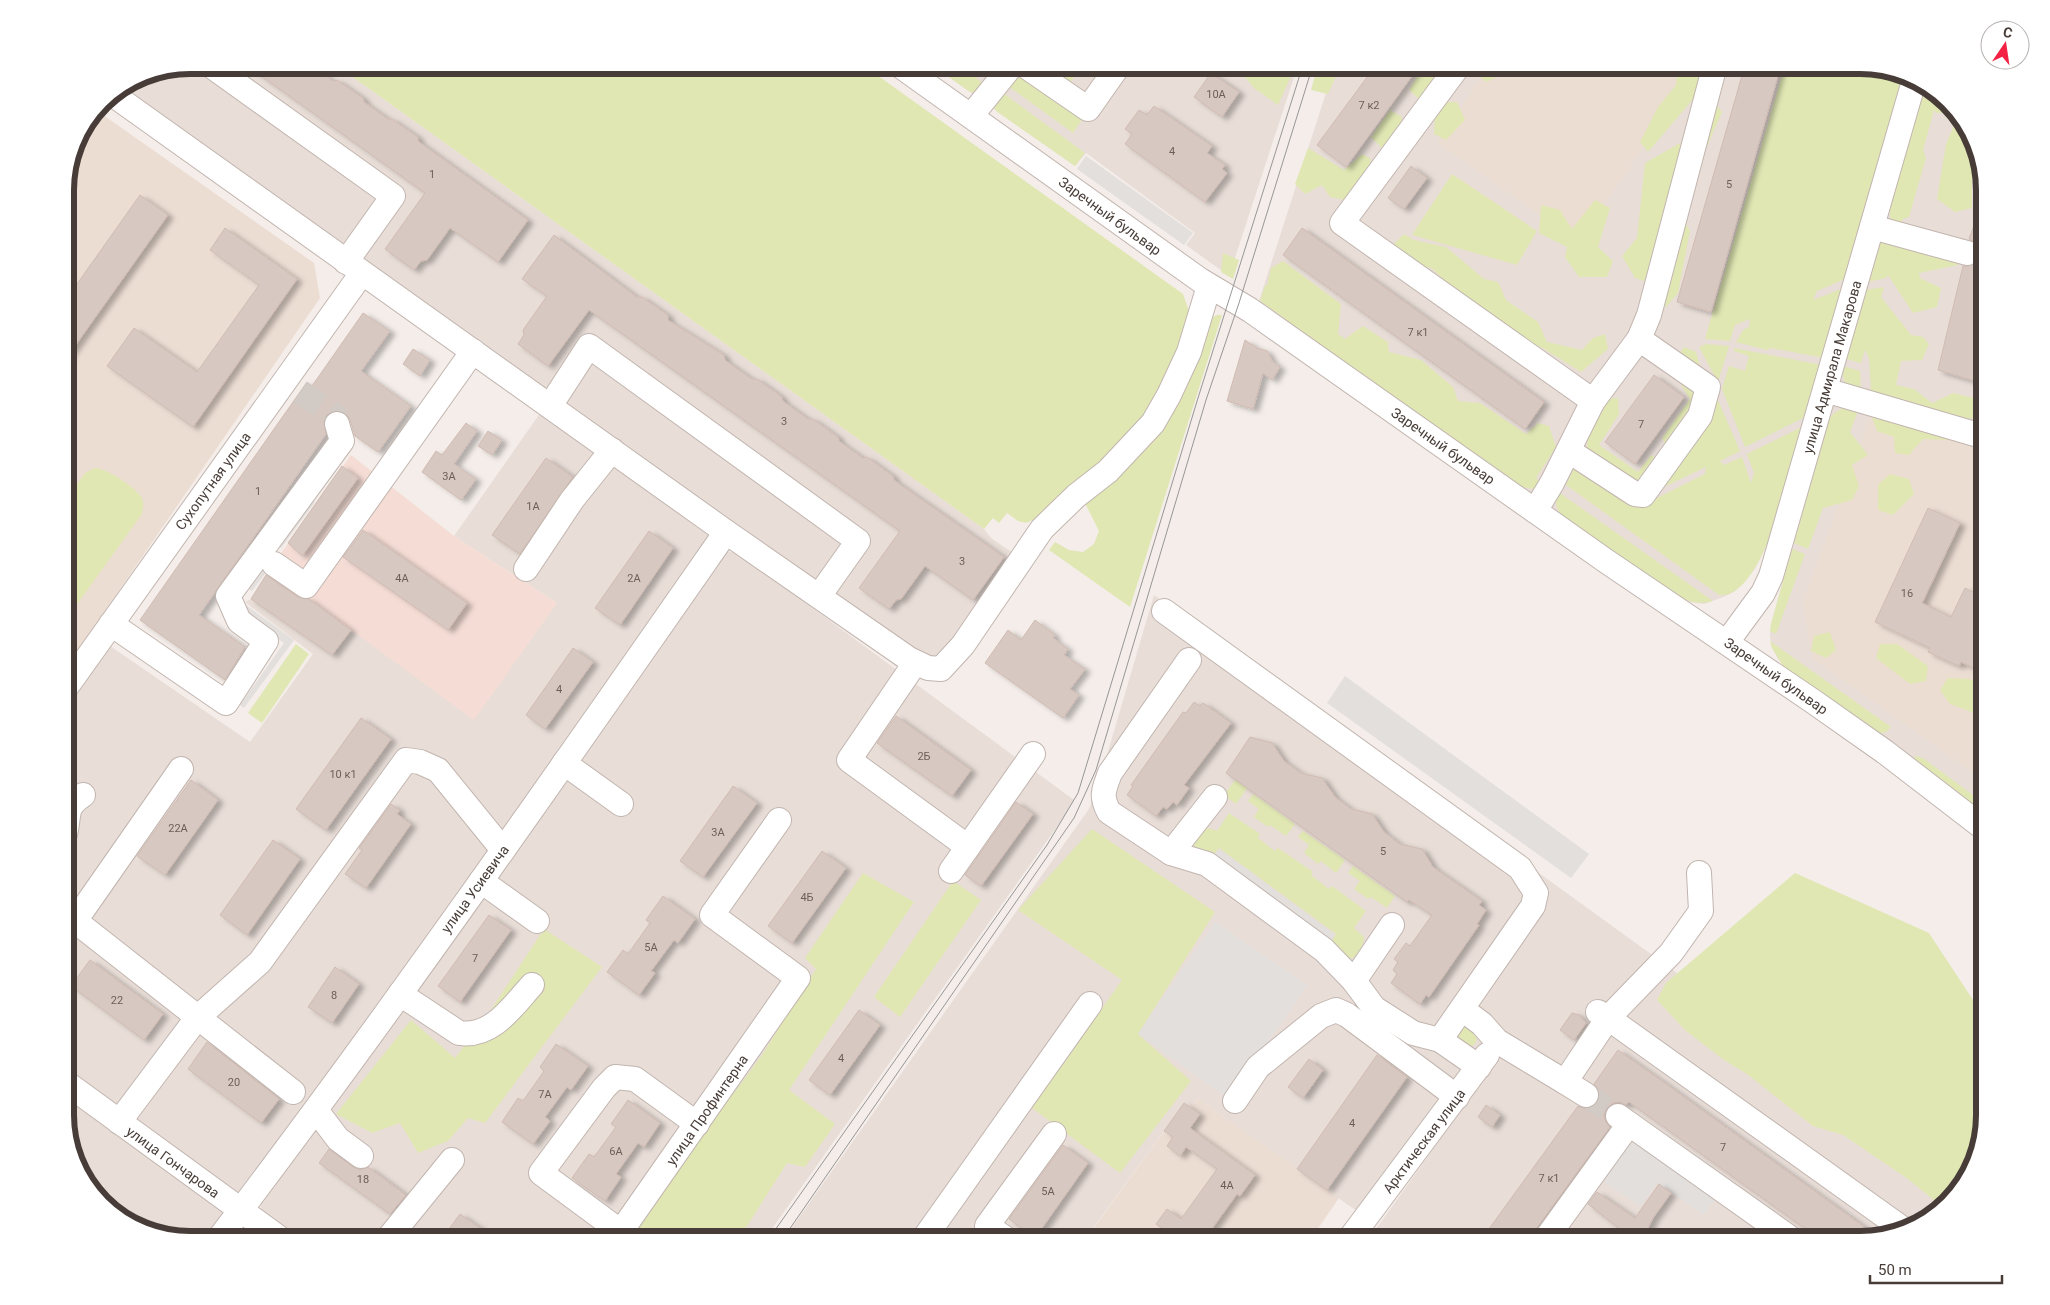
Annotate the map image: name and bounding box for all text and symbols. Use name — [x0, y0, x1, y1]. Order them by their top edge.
north arrow — [1980, 20, 2030, 70]
text: С — [2002, 24, 2014, 41]
house number: 10А — [1206, 88, 1227, 101]
house number: 7 к2 — [1358, 99, 1380, 112]
house number: 4 — [1169, 145, 1175, 158]
house number: 1 — [429, 168, 435, 181]
street label: Заречный бульвар — [1056, 173, 1164, 259]
house number: 5 — [1726, 178, 1732, 191]
street label: улица Адмирала Макарова — [1800, 279, 1864, 455]
house number: 7 к1 — [1407, 326, 1429, 339]
street label: Заречный бульвар — [1388, 404, 1498, 488]
house number: 3 — [781, 415, 787, 428]
house number: 7 — [1638, 418, 1644, 431]
street label: Сухопутная улица — [172, 429, 254, 533]
house number: 3А — [442, 470, 457, 483]
house number: 1 — [255, 485, 261, 498]
house number: 1А — [526, 500, 541, 513]
house number: 3 — [959, 555, 965, 568]
house number: 4А — [395, 572, 410, 585]
house number: 2А — [627, 572, 642, 585]
house number: 16 — [1901, 587, 1913, 600]
street label: Заречный бульвар — [1721, 634, 1831, 718]
house number: 4 — [556, 683, 562, 696]
house number: 2Б — [917, 750, 931, 763]
house number: 10 к1 — [329, 768, 357, 781]
house number: 22А — [168, 822, 189, 835]
house number: 3А — [711, 826, 726, 839]
street label: улица Усиевича — [438, 842, 512, 936]
house number: 5 — [1380, 845, 1386, 858]
house number: 4Б — [800, 891, 814, 904]
house number: 5А — [644, 941, 659, 954]
house number: 7 — [472, 952, 478, 965]
house number: 8 — [331, 989, 337, 1002]
house number: 22 — [111, 994, 123, 1007]
street label: улица Профинтерна — [663, 1052, 751, 1168]
house number: 4 — [838, 1052, 844, 1065]
house number: 20 — [228, 1076, 240, 1089]
street label: Арктическая улица — [1380, 1086, 1468, 1196]
house number: 7А — [538, 1088, 553, 1101]
house number: 4 — [1349, 1117, 1355, 1130]
street label: улица Гончарова — [123, 1123, 223, 1201]
house number: 7 — [1720, 1141, 1726, 1154]
house number: 6А — [609, 1145, 624, 1158]
house number: 7 к1 — [1538, 1172, 1560, 1185]
house number: 18 — [357, 1173, 369, 1186]
house number: 4А — [1220, 1179, 1235, 1192]
house number: 5А — [1041, 1185, 1056, 1198]
scale bar — [1870, 1252, 2002, 1284]
text: 50 m — [1878, 1261, 1912, 1279]

